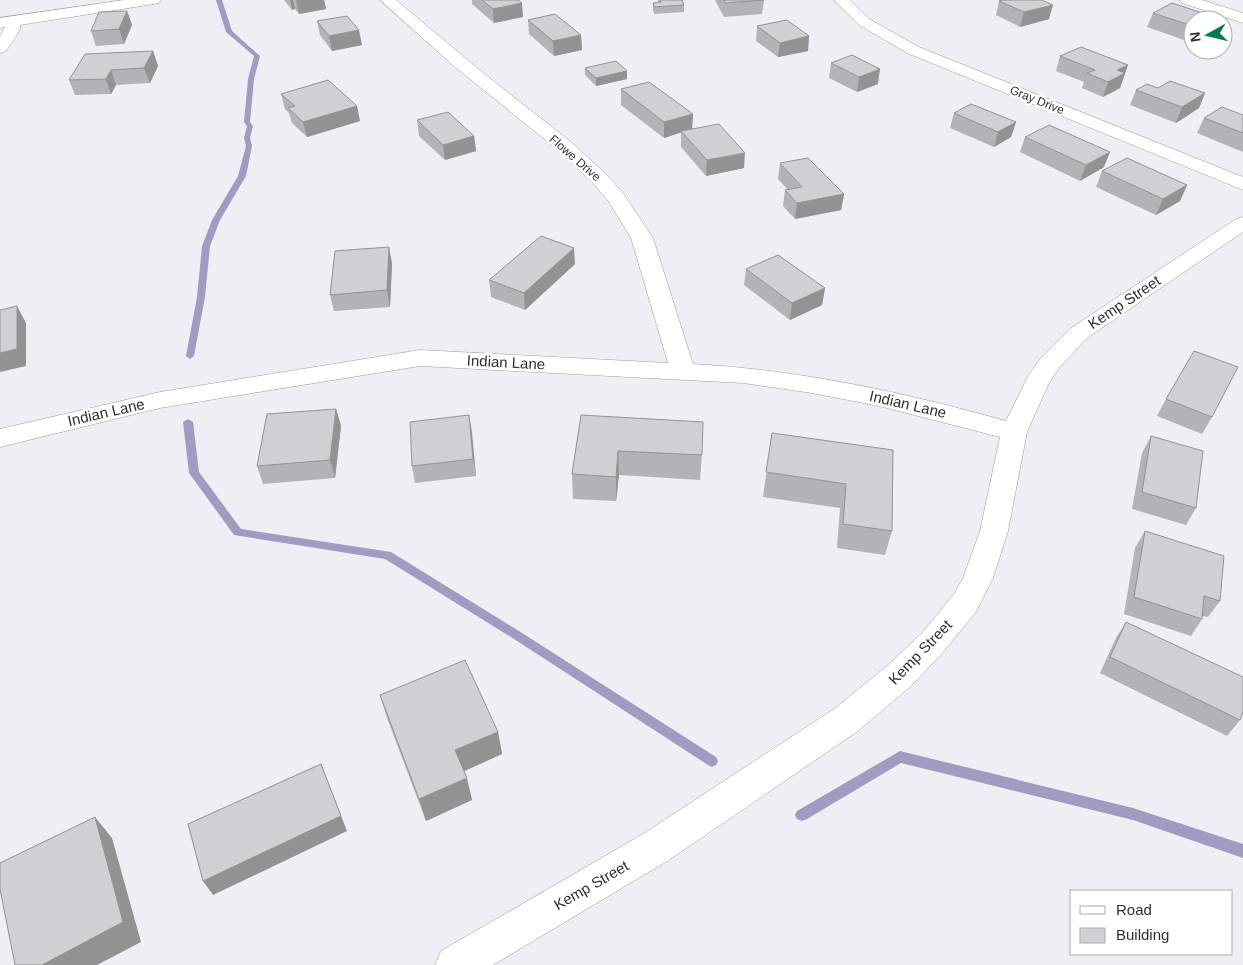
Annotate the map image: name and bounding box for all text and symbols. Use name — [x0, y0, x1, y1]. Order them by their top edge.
north arrow — [1183, 10, 1233, 60]
text: N — [1186, 31, 1204, 43]
street label: Gray Drive — [1008, 83, 1067, 117]
street label: Flowe Drive — [546, 132, 604, 184]
street label: Kemp Street — [1085, 271, 1164, 332]
street label: Indian Lane — [466, 351, 546, 373]
street label: Indian Lane — [868, 387, 948, 421]
street label: Indian Lane — [66, 395, 146, 429]
street label: Kemp Street — [885, 616, 956, 688]
street label: Kemp Street — [551, 856, 632, 913]
legend — [1070, 890, 1233, 955]
text: Road — [1116, 901, 1152, 918]
text: Building — [1116, 926, 1169, 943]

